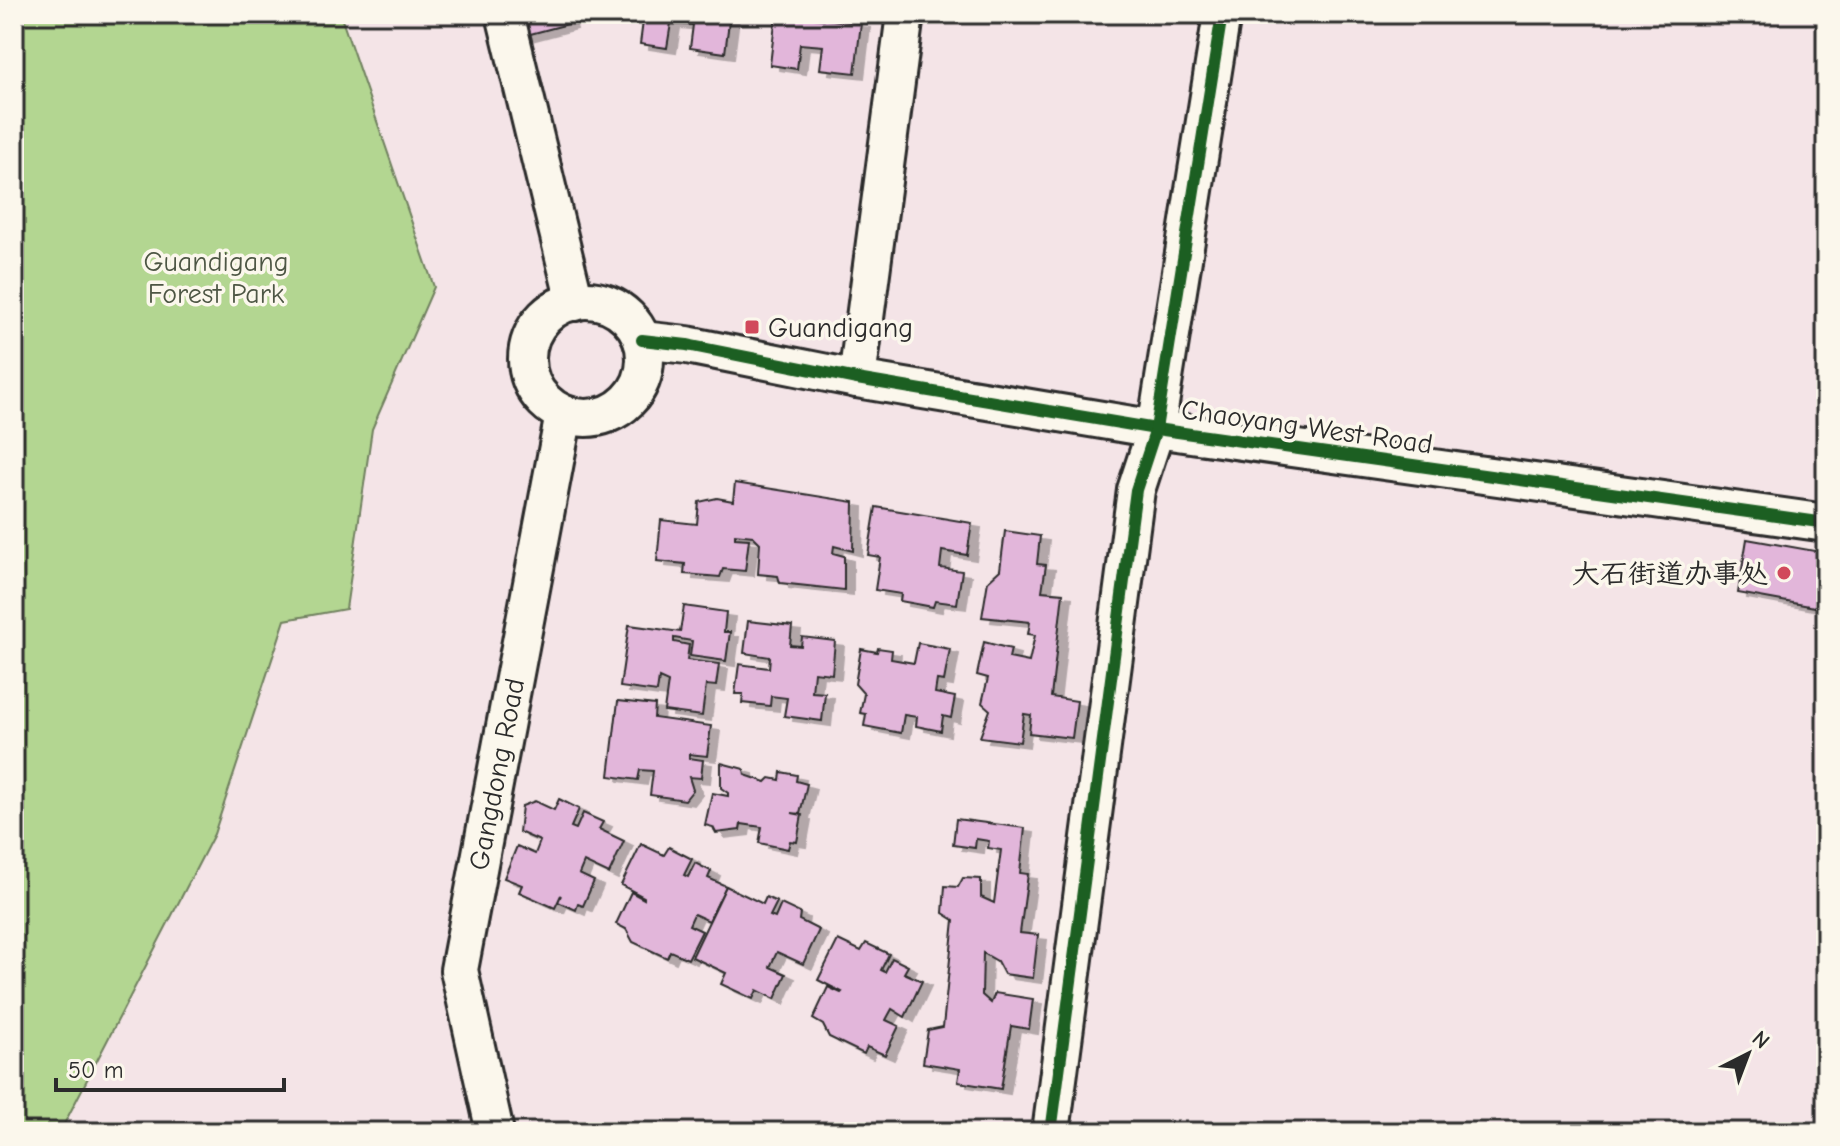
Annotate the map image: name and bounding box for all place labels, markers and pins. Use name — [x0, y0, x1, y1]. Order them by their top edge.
place label: Guandigang — [768, 312, 913, 344]
marker: Guandigang — [743, 318, 761, 336]
place label: 大石街道办事处 — [1572, 558, 1768, 590]
marker: 大石街道办事处 — [1775, 564, 1793, 582]

